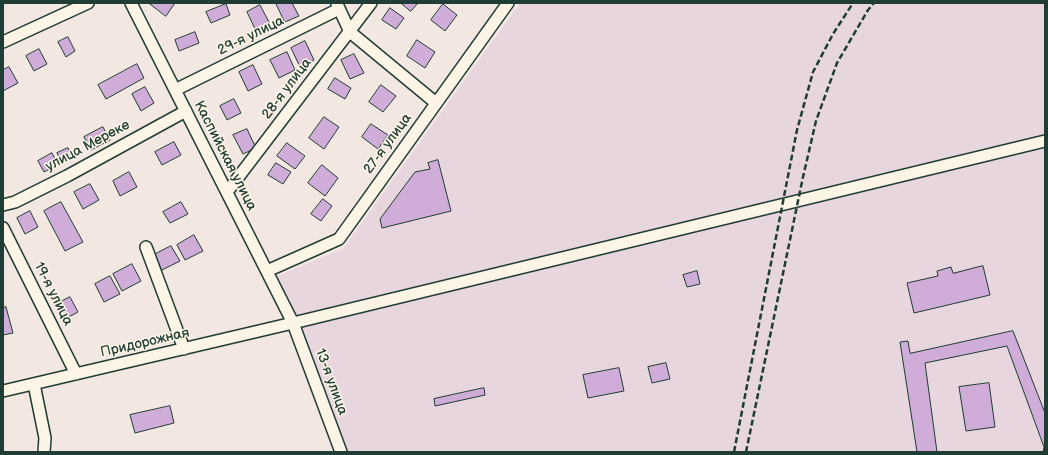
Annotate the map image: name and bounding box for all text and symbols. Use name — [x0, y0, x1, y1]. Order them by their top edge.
street label: 29-я улица — [215, 13, 287, 59]
street label: 28-я улица — [259, 55, 315, 123]
street label: Каспийская улица — [190, 98, 260, 214]
street label: 27-я улица — [360, 111, 416, 177]
street label: улица Мереке — [43, 117, 133, 175]
street label: 19-я улица — [30, 259, 76, 329]
street label: Придорожная — [99, 325, 191, 361]
street label: 13-я улица — [311, 347, 351, 417]

